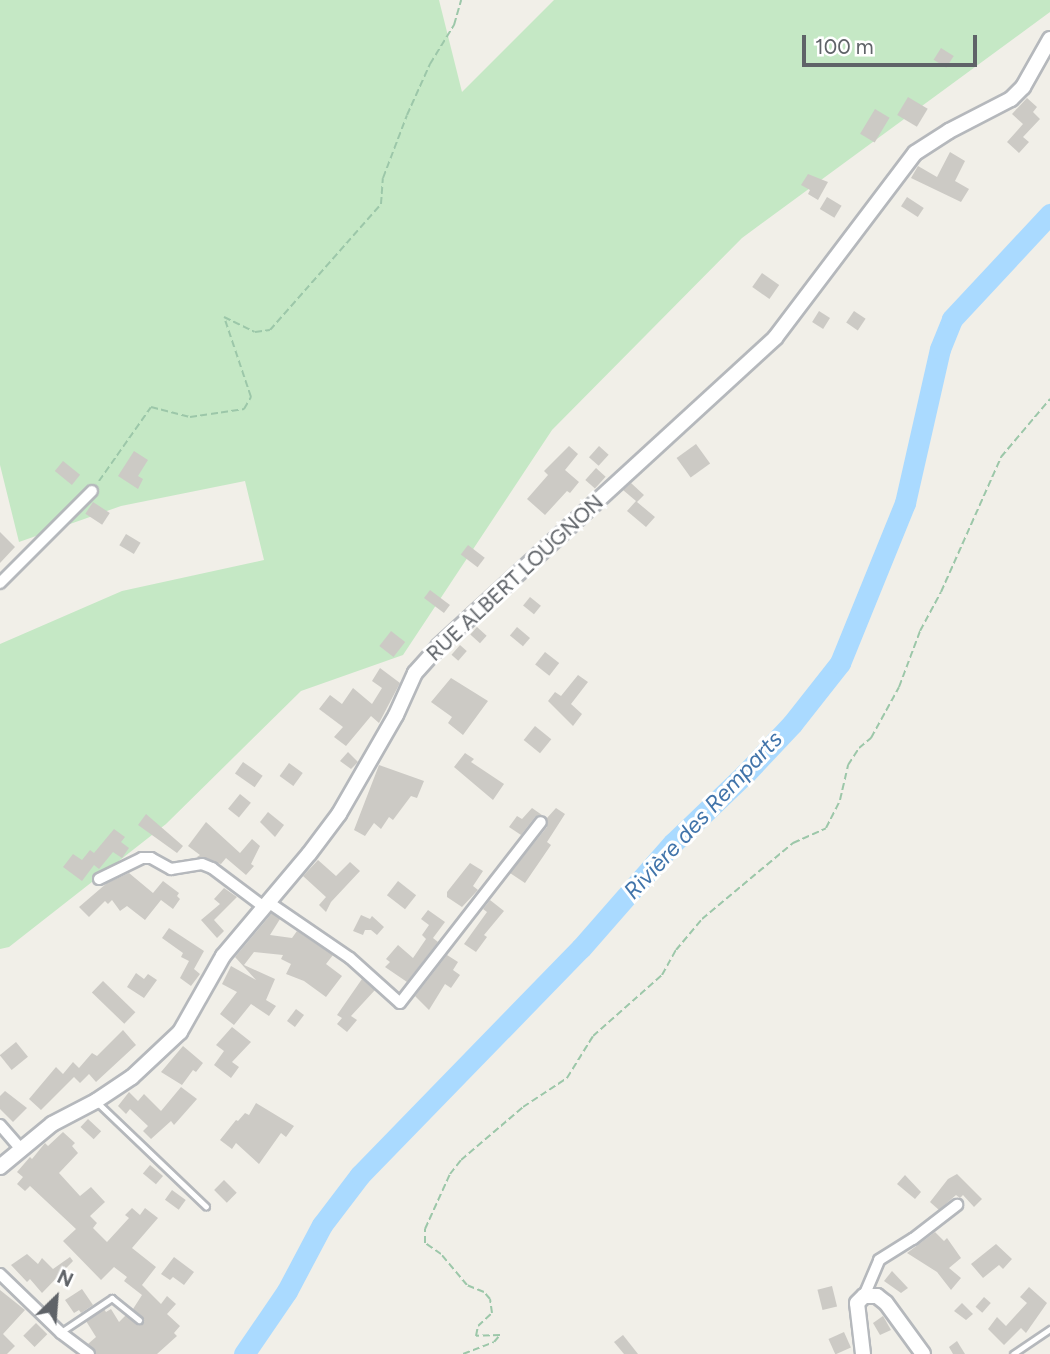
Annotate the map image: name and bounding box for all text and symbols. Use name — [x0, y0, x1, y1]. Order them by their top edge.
scale bar — [805, 21, 980, 65]
text: 100 m — [815, 34, 874, 59]
street label: RUE ALBERT LOUGNON — [421, 490, 609, 666]
water label: Rivière des Remparts — [618, 725, 788, 905]
north arrow — [21, 1263, 91, 1333]
text: N — [54, 1265, 77, 1292]

